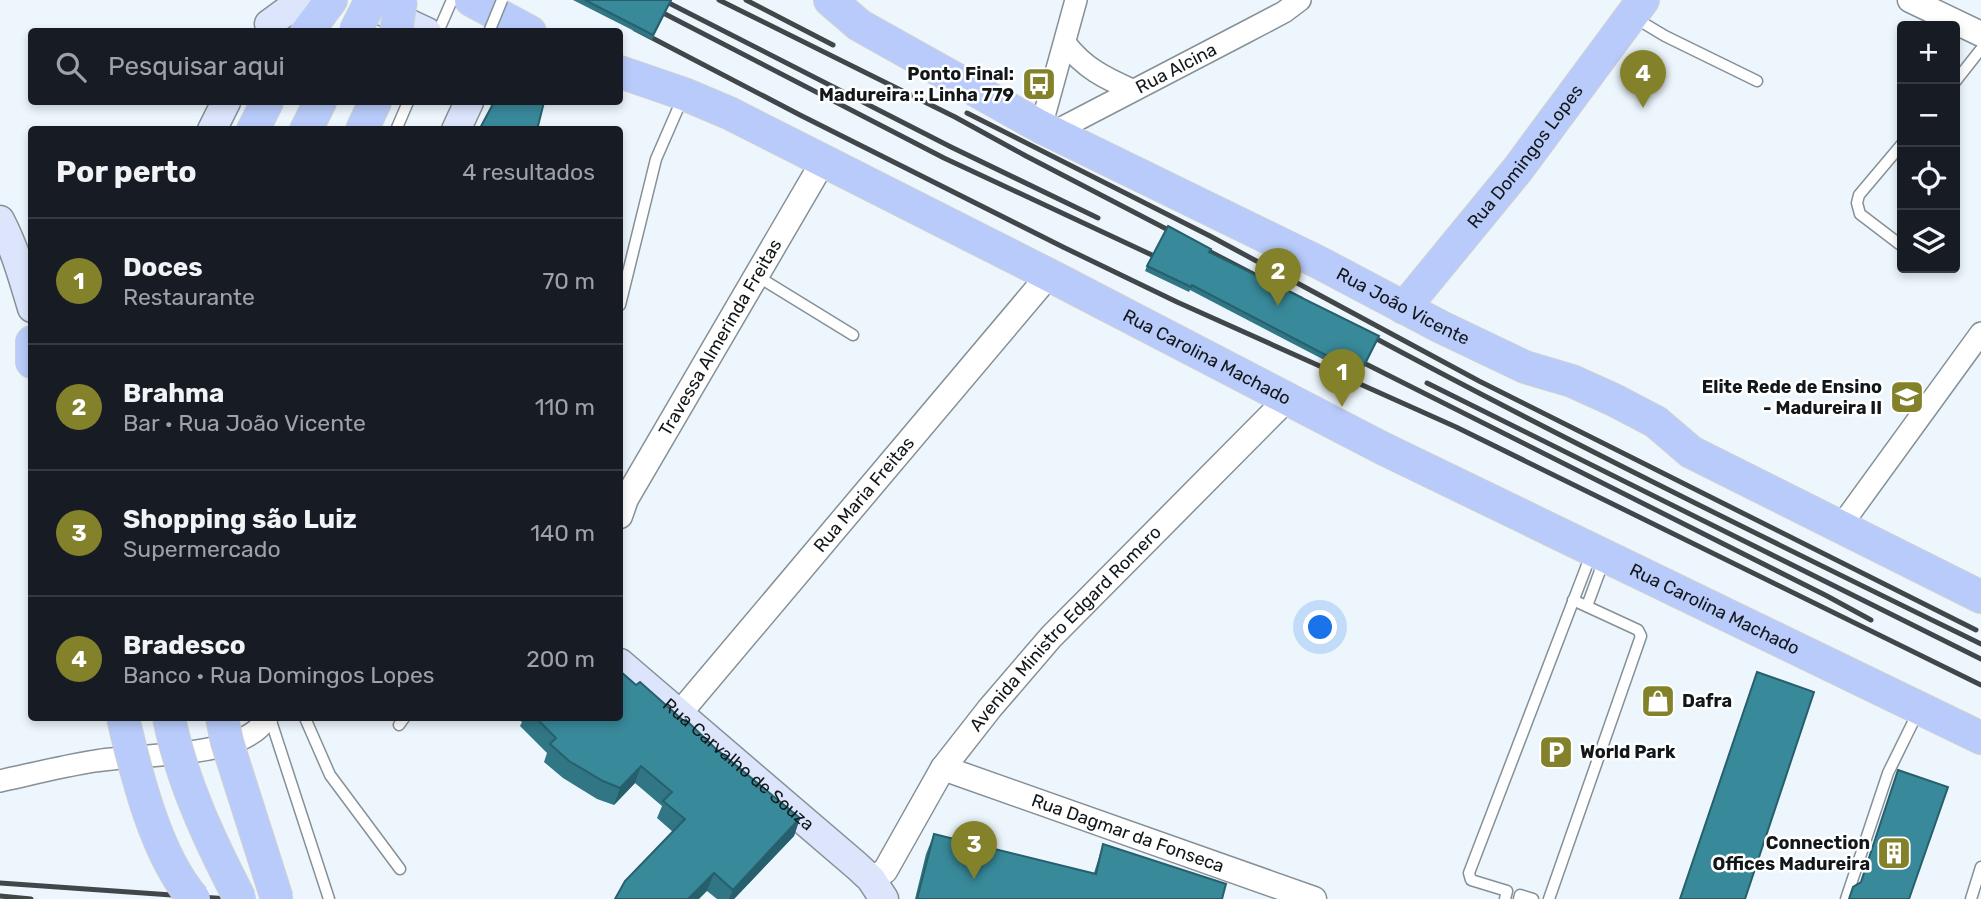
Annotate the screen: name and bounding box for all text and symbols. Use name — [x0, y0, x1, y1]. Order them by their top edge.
map controls — [1897, 21, 1960, 273]
button: + — [1897, 21, 1960, 84]
search box — [28, 28, 623, 105]
street label: Rua Alcina — [1132, 38, 1220, 98]
icon: search — [52, 48, 90, 86]
pin: 4 — [1620, 50, 1666, 108]
text: Pesquisar aqui — [108, 51, 285, 82]
place label: Ponto Final: Madureira :: Linha 779 — [819, 63, 1014, 106]
bus stop icon: Ponto Final: Madureira :: Linha 779 — [1020, 65, 1058, 103]
street label: Rua Domingos Lopes — [1463, 80, 1588, 233]
button: − — [1897, 84, 1960, 147]
button: locate — [1897, 147, 1960, 210]
text: Por perto — [56, 154, 197, 190]
text: 4 resultados — [462, 158, 595, 186]
button: layers — [1897, 210, 1960, 273]
street label: Travessa Almerinda Freitas — [654, 235, 786, 440]
pin: 2 — [1255, 248, 1301, 306]
text: Doces — [123, 252, 203, 283]
street label: Rua João Vicente — [1333, 263, 1473, 350]
text: 1 — [73, 267, 85, 295]
text: 70 m — [543, 267, 595, 295]
text: Restaurante — [123, 283, 255, 311]
street label: Rua Carolina Machado — [1119, 304, 1294, 410]
pin: 1 — [1319, 349, 1365, 407]
place label: Elite Rede de Ensino - Madureira II — [1702, 376, 1882, 419]
text: Brahma — [123, 378, 224, 409]
school or university icon: Elite Rede de Ensino - Madureira II — [1888, 378, 1926, 416]
text: 2 — [72, 393, 86, 421]
text: 110 m — [535, 393, 595, 421]
text: Bar · Rua João Vicente — [123, 409, 366, 437]
street label: Rua Maria Freitas — [809, 432, 919, 557]
text: Shopping são Luiz — [123, 504, 357, 535]
text: 3 — [71, 519, 87, 547]
text: 140 m — [530, 519, 595, 547]
street label: Avenida Ministro Edgard Romero — [965, 521, 1166, 736]
text: Supermercado — [123, 535, 281, 563]
street label: Rua Carolina Machado — [1626, 559, 1803, 659]
your location — [1303, 610, 1337, 644]
text: Bradesco — [123, 630, 246, 661]
text: 4 — [71, 645, 87, 673]
text: 200 m — [526, 645, 595, 673]
text: Banco · Rua Domingos Lopes — [123, 661, 435, 689]
shop icon: Dafra — [1639, 682, 1677, 720]
place label: Dafra — [1682, 690, 1732, 712]
street label: Rua Carvalho de Souza — [658, 694, 819, 835]
parking icon: World Park — [1537, 733, 1575, 771]
place label: World Park — [1580, 741, 1676, 763]
street label: Rua Dagmar da Fonseca — [1029, 789, 1227, 877]
pin: 3 — [951, 821, 997, 879]
place label: Connection Offices Madureira — [1712, 832, 1870, 875]
building icon: Connection Offices Madureira — [1875, 834, 1913, 872]

